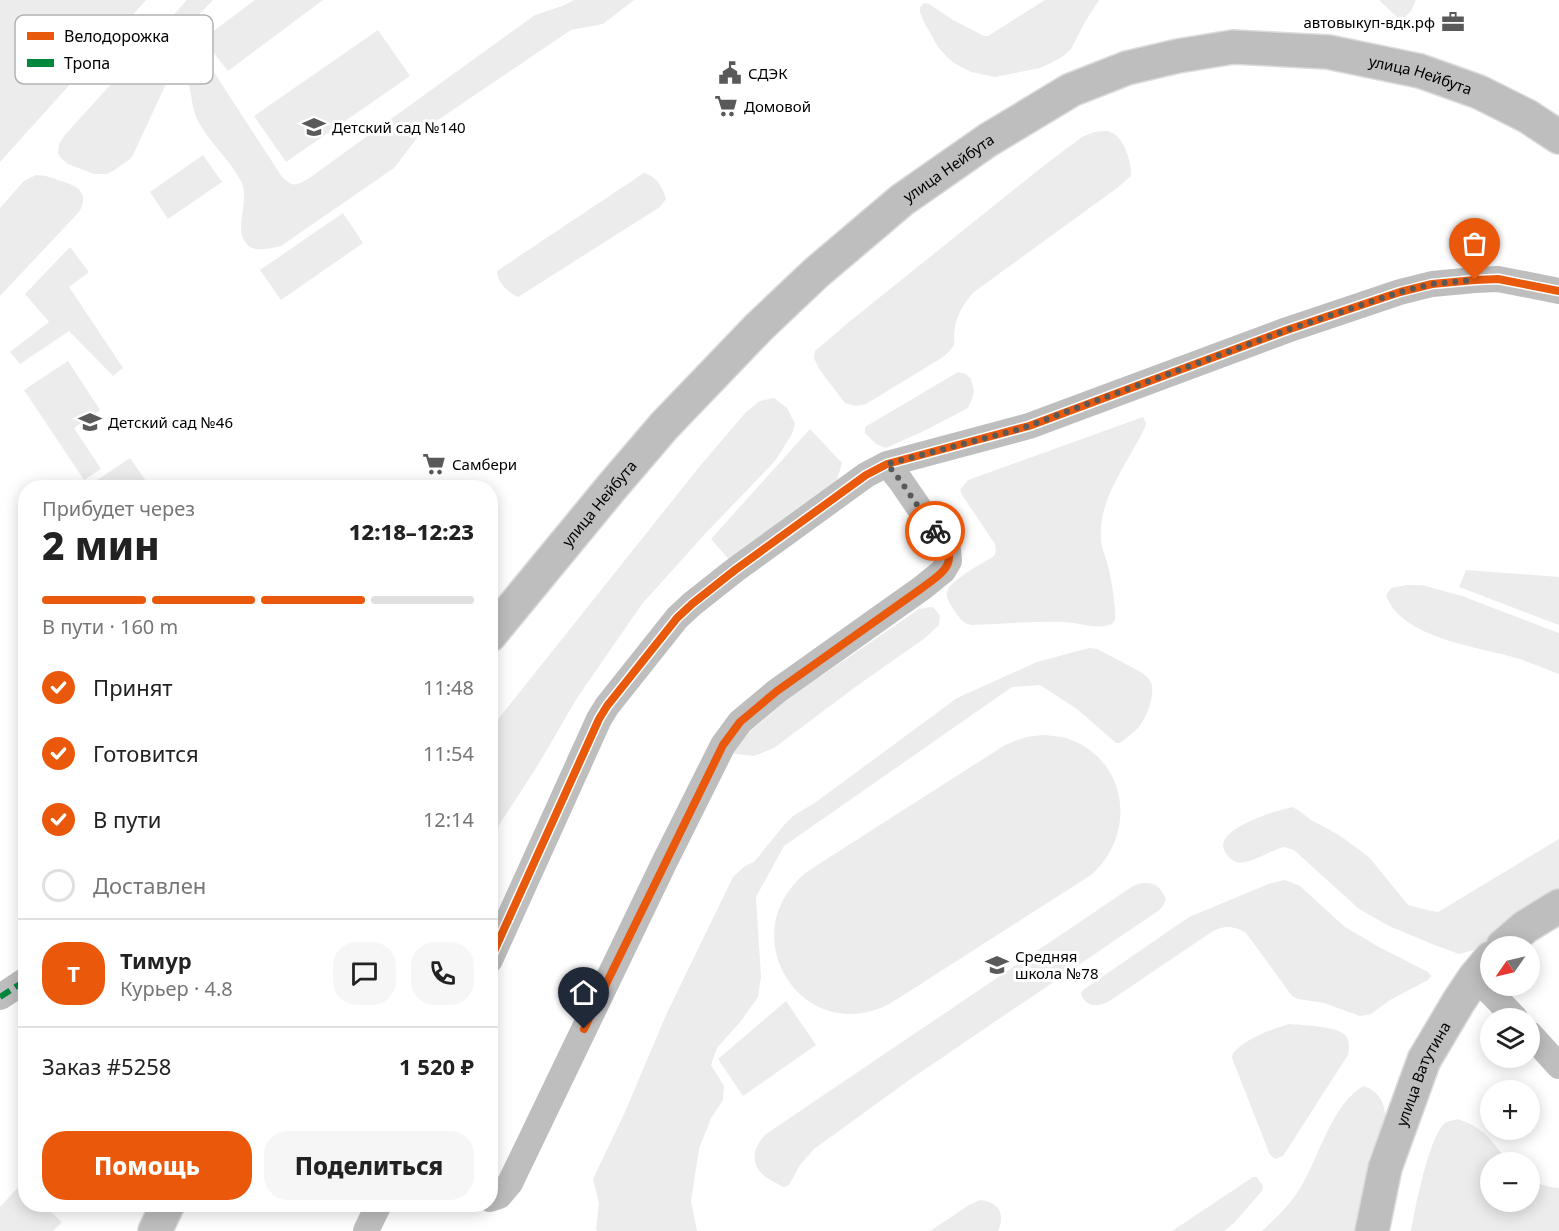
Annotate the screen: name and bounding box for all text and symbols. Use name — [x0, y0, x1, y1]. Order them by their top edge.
office icon: автовыкуп-вдк.рф — [1440, 9, 1466, 35]
place label: автовыкуп-вдк.рф — [1304, 12, 1435, 32]
legend — [15, 15, 213, 84]
text: Велодорожка — [64, 25, 169, 47]
street label: улица Нейбута — [1367, 51, 1475, 99]
text: Тропа — [64, 52, 110, 74]
public building icon: СДЭК — [717, 60, 743, 86]
place label: СДЭК — [748, 63, 788, 83]
supermarket icon: Домовой — [713, 93, 739, 119]
place label: Домовой — [744, 96, 811, 116]
school or university icon: Детский сад №140 — [301, 114, 327, 140]
place label: Детский сад №140 — [332, 117, 466, 137]
street label: улица Нейбута — [899, 129, 997, 206]
pin — [1449, 218, 1500, 280]
icon: bag — [1458, 227, 1491, 260]
school or university icon: Детский сад №46 — [77, 409, 103, 435]
place label: Детский сад №46 — [108, 412, 233, 432]
supermarket icon: Самбери — [421, 451, 447, 477]
place label: Самбери — [452, 454, 517, 474]
street label: улица Нейбута — [557, 456, 641, 551]
text: Прибудет через — [42, 495, 195, 522]
courier — [905, 501, 965, 561]
icon: bike — [919, 515, 952, 548]
text: 12:18–12:23 — [349, 516, 474, 546]
text: 2 мин — [42, 518, 160, 571]
text: В пути · 160 m — [42, 613, 178, 640]
icon: check — [42, 671, 75, 704]
text: Принят — [93, 672, 173, 702]
text: 11:48 — [423, 674, 474, 701]
icon: check — [42, 737, 75, 770]
text: Готовится — [93, 738, 199, 768]
text: 11:54 — [423, 740, 474, 767]
icon: check — [42, 803, 75, 836]
text: В пути — [93, 804, 161, 834]
text: 12:14 — [423, 806, 474, 833]
text: Доставлен — [93, 870, 206, 900]
north arrow — [1480, 936, 1540, 996]
map controls — [1480, 936, 1540, 1212]
button: chat — [333, 942, 396, 1005]
button: phone — [411, 942, 474, 1005]
text: Тимур — [120, 945, 192, 975]
place label: Средняя школа №78 — [1015, 946, 1099, 983]
school or university icon: Средняя школа №78 — [984, 952, 1010, 978]
text: Т — [67, 958, 80, 988]
pin — [558, 967, 609, 1029]
text: Курьер · 4.8 — [120, 975, 233, 1002]
icon: home — [567, 976, 600, 1009]
button: layers — [1480, 1008, 1540, 1068]
street label: улица Ватутина — [1391, 1018, 1455, 1129]
text: Заказ #5258 — [42, 1051, 171, 1081]
text: 1 520 ₽ — [399, 1051, 474, 1081]
button: + — [1480, 1080, 1540, 1140]
button: Помощь — [42, 1131, 252, 1200]
button: Поделиться — [264, 1131, 474, 1200]
button: − — [1480, 1152, 1540, 1212]

